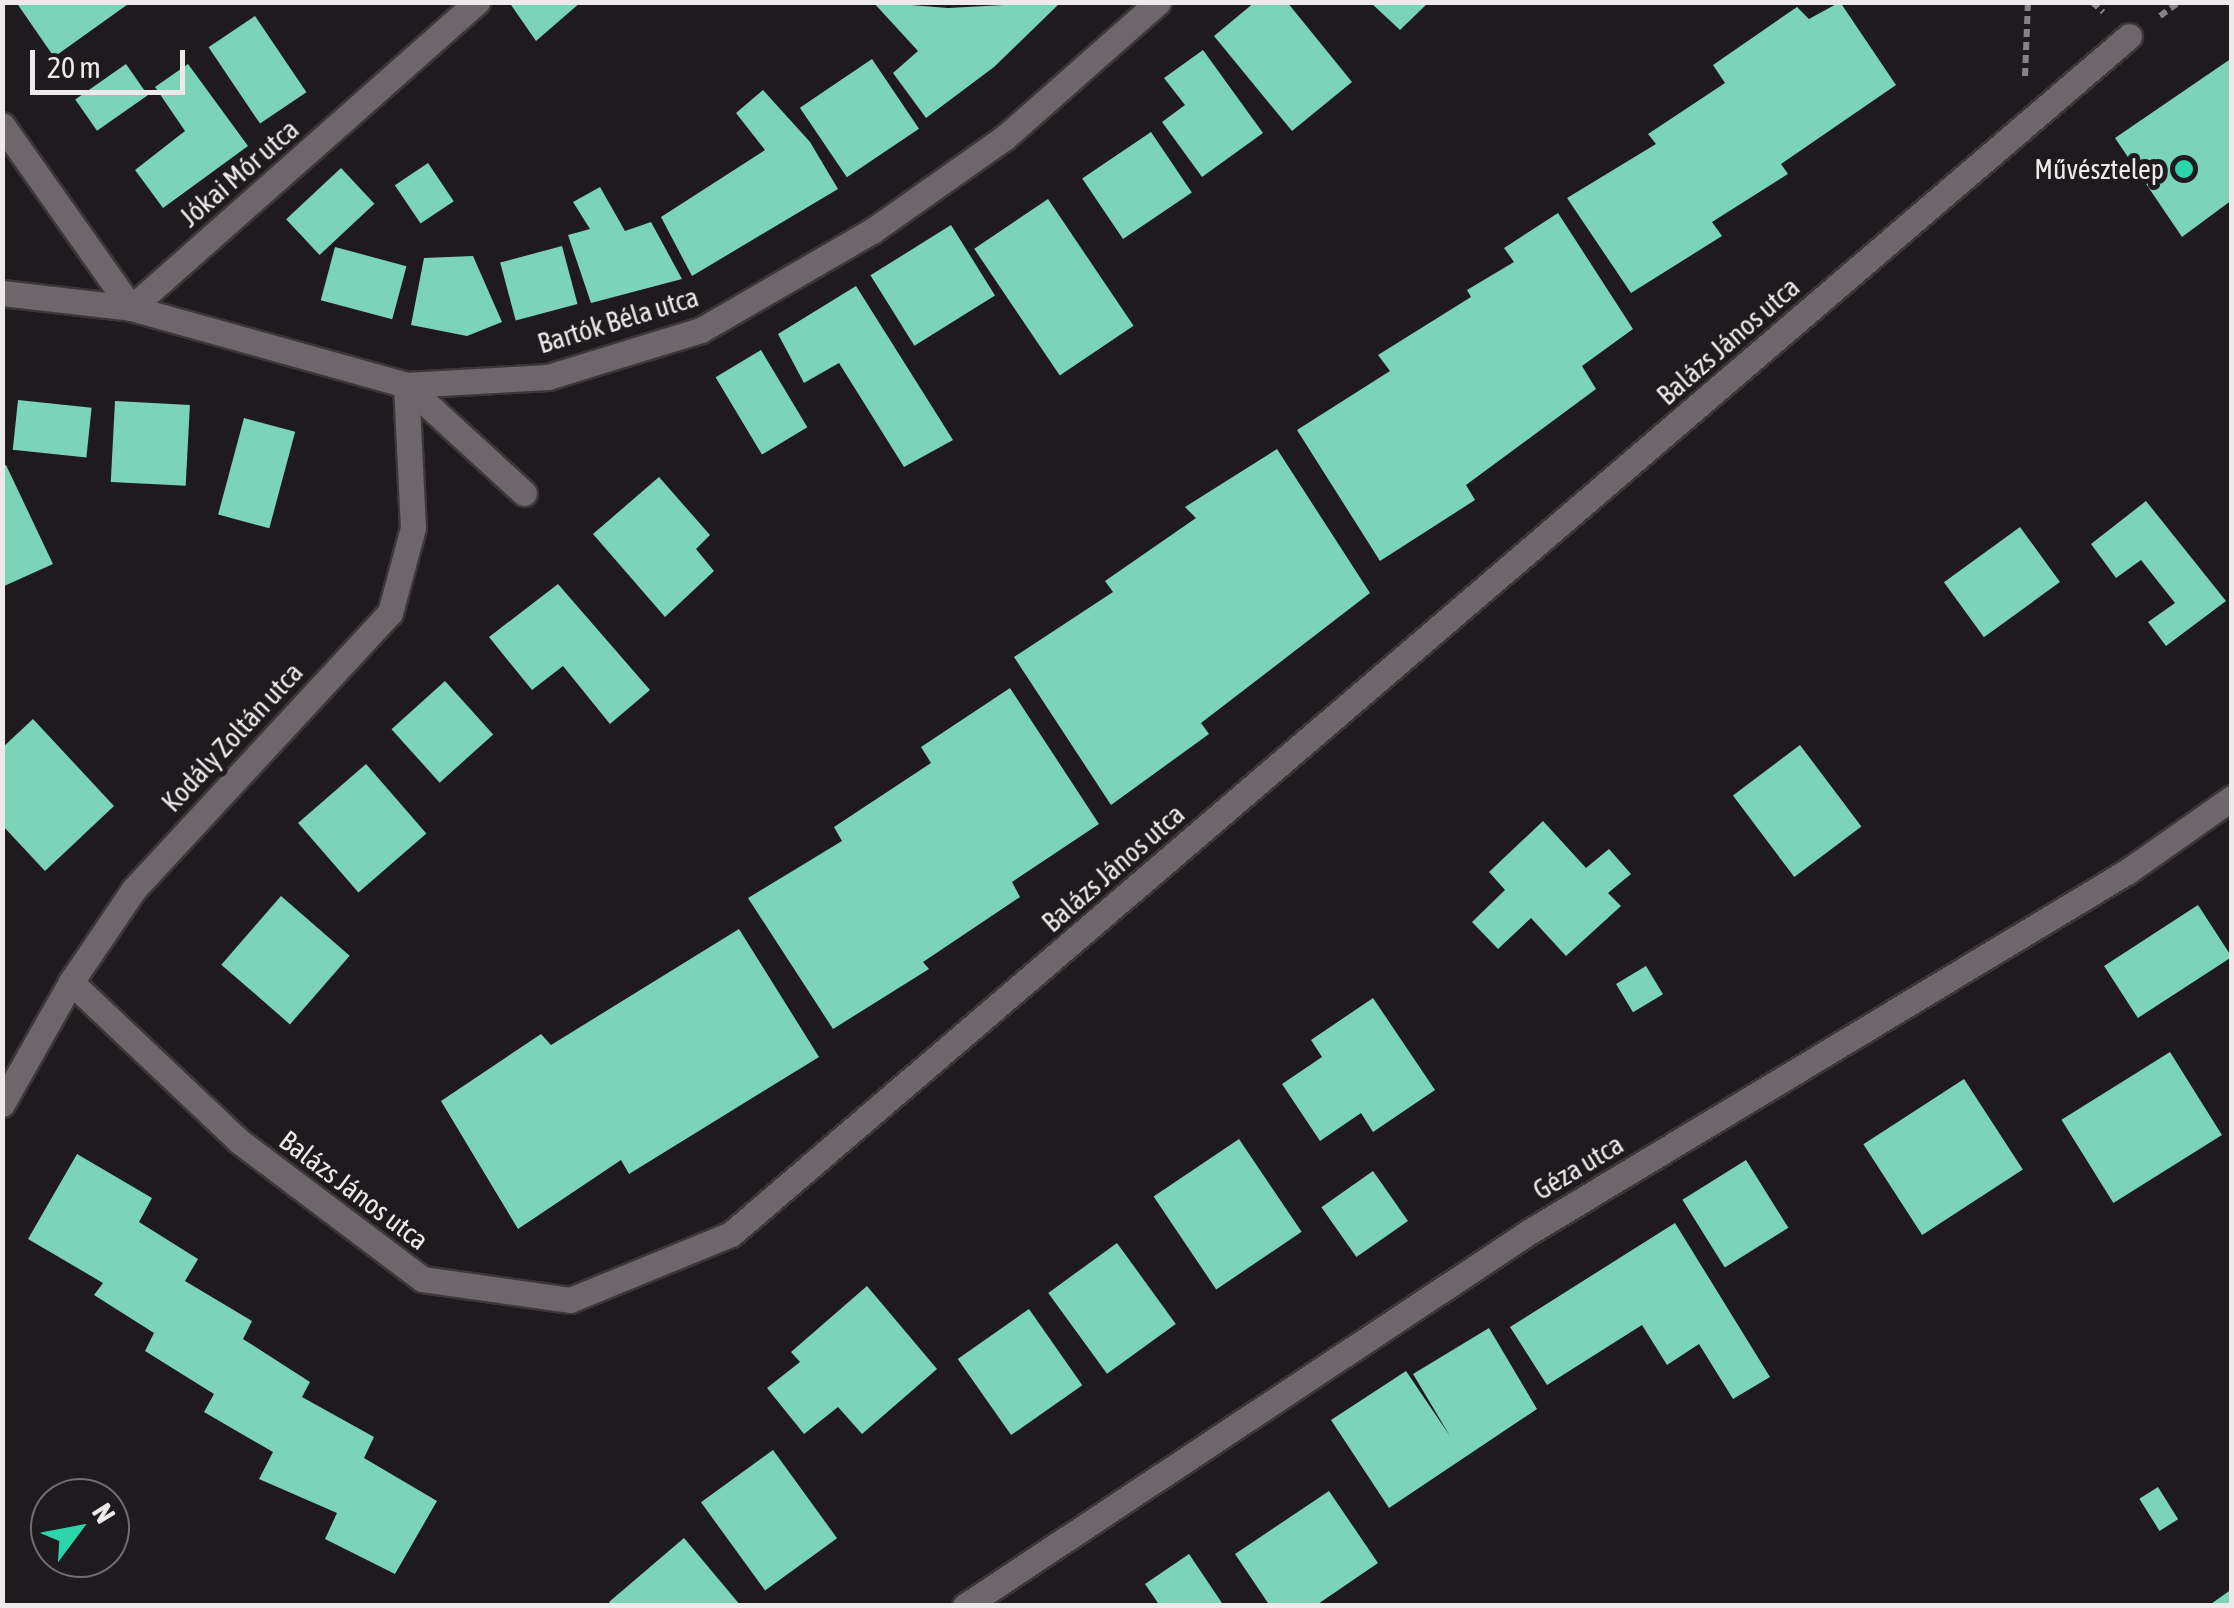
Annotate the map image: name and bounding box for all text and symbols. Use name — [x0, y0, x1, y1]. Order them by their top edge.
scale bar — [35, 30, 190, 92]
text: 20 m — [47, 50, 101, 84]
street label: Jókai Mór utca — [173, 112, 305, 234]
place label: Művésztelep — [2034, 152, 2164, 186]
marker: Művésztelep — [2173, 158, 2195, 180]
street label: Balázs János utca — [1650, 270, 1806, 412]
street label: Bartók Béla utca — [534, 280, 702, 360]
street label: Kodály Zoltán utca — [154, 656, 310, 818]
street label: Balázs János utca — [1035, 797, 1191, 939]
street label: Balázs János utca — [273, 1123, 435, 1257]
street label: Géza utca — [1527, 1127, 1629, 1207]
north arrow — [30, 1478, 130, 1578]
text: N — [86, 1498, 122, 1529]

